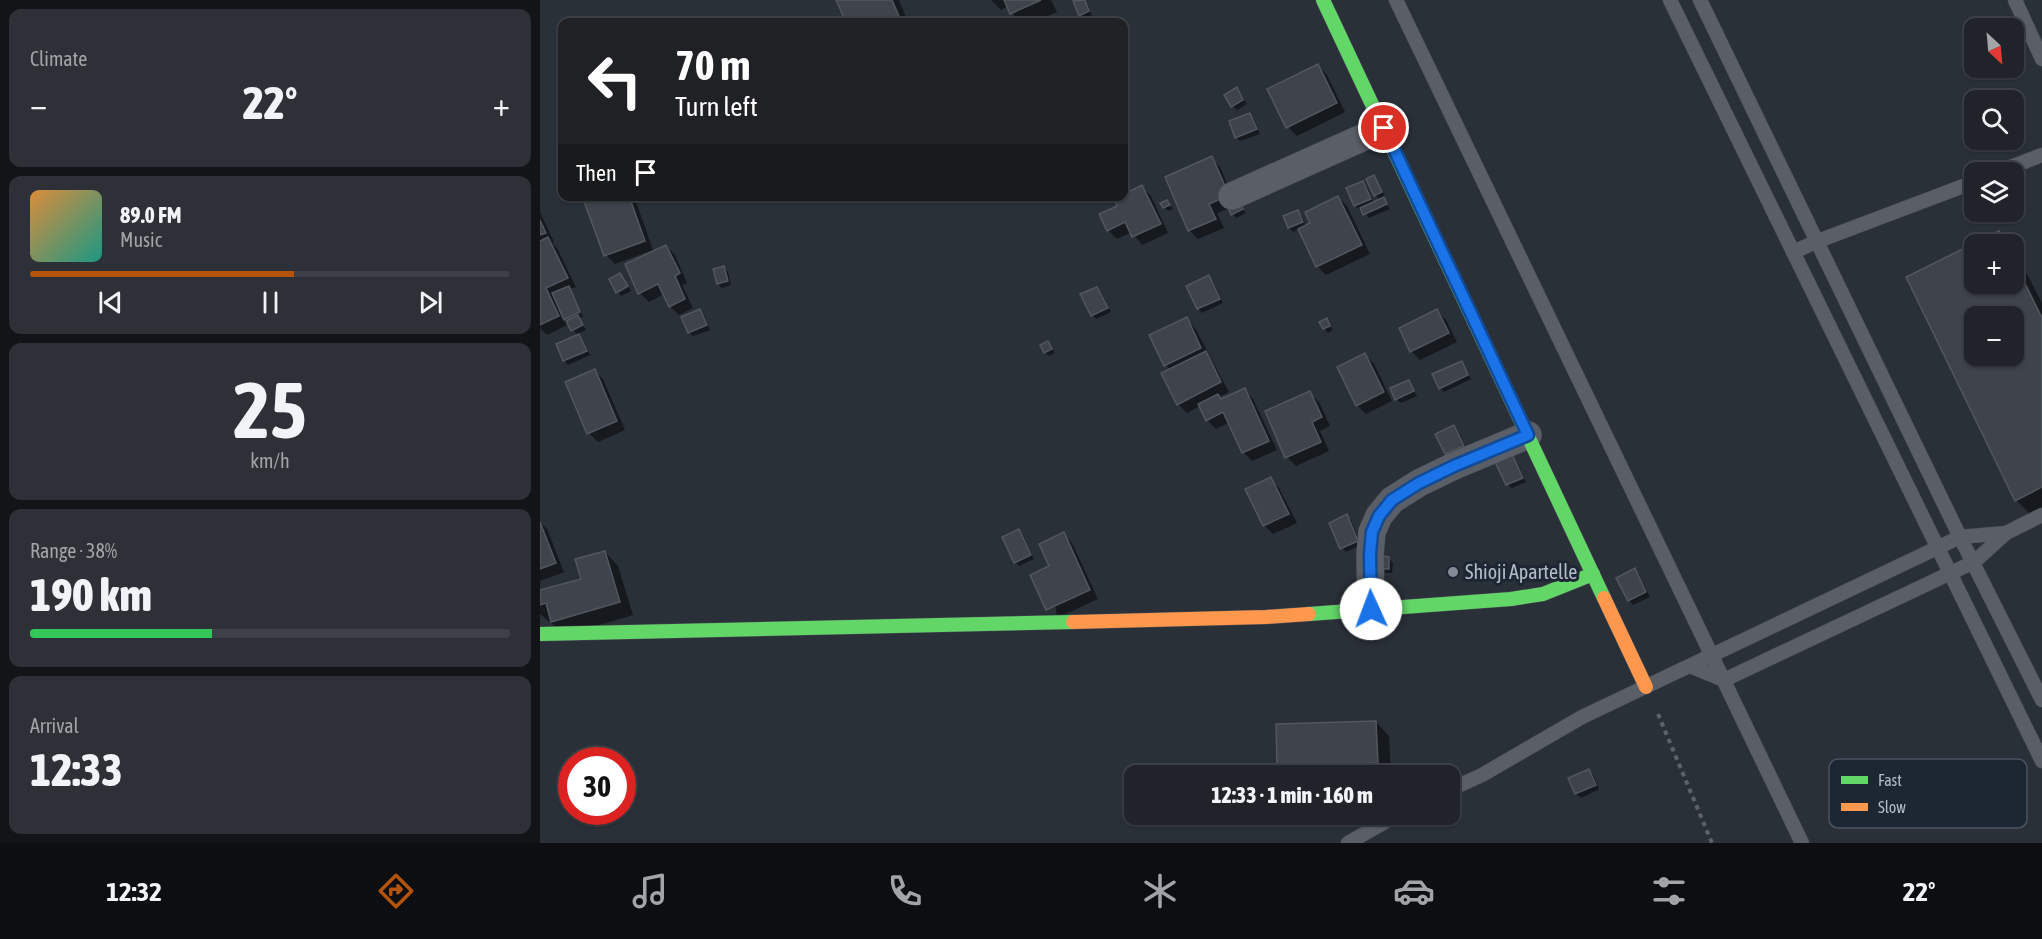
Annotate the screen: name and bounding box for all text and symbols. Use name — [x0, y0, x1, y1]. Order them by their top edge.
north arrow — [1964, 18, 2024, 78]
map controls — [1964, 18, 2024, 366]
text: 70 m — [675, 41, 750, 89]
icon: left — [576, 42, 654, 120]
text: Climate — [30, 47, 87, 70]
text: 22° — [243, 77, 297, 129]
text: − — [30, 85, 47, 123]
text: + — [493, 85, 510, 123]
button: search — [1964, 90, 2024, 150]
text: Turn left — [675, 91, 758, 122]
pin — [1358, 102, 1409, 153]
icon: arrive — [1367, 111, 1400, 144]
icon: arrive — [629, 156, 662, 189]
text: Then — [576, 160, 617, 186]
button: layers — [1964, 162, 2024, 222]
text: 89.0 FM — [120, 202, 182, 228]
text: Music — [120, 228, 162, 251]
button: + — [1964, 234, 2024, 294]
icon: previous — [94, 286, 127, 319]
icon: pause — [254, 286, 287, 319]
icon: next — [414, 286, 447, 319]
button: − — [1964, 306, 2024, 366]
text: 25 — [233, 365, 307, 455]
text: km/h — [250, 449, 290, 472]
text: Range · 38% — [30, 539, 117, 562]
place label: Shioji Apartelle — [1465, 560, 1577, 583]
marker: Shioji Apartelle — [1446, 565, 1460, 579]
text: 190 km — [30, 569, 152, 621]
position arrow — [1339, 577, 1403, 641]
text: Arrival — [30, 714, 79, 737]
text: 12:33 — [30, 744, 123, 796]
speed limit sign: 30 — [558, 747, 636, 825]
legend — [1829, 759, 2027, 828]
text: Fast — [1878, 771, 1902, 789]
text: 12:33 · 1 min · 160 m — [1211, 782, 1373, 808]
text: Slow — [1878, 798, 1906, 816]
icon: directions — [375, 870, 417, 912]
icon: music — [629, 870, 671, 912]
icon: phone — [884, 870, 926, 912]
icon: climate — [1139, 870, 1181, 912]
icon: car — [1393, 870, 1435, 912]
icon: filters — [1648, 870, 1690, 912]
text: 12:32 — [106, 876, 162, 907]
text: 22° — [1903, 876, 1936, 907]

